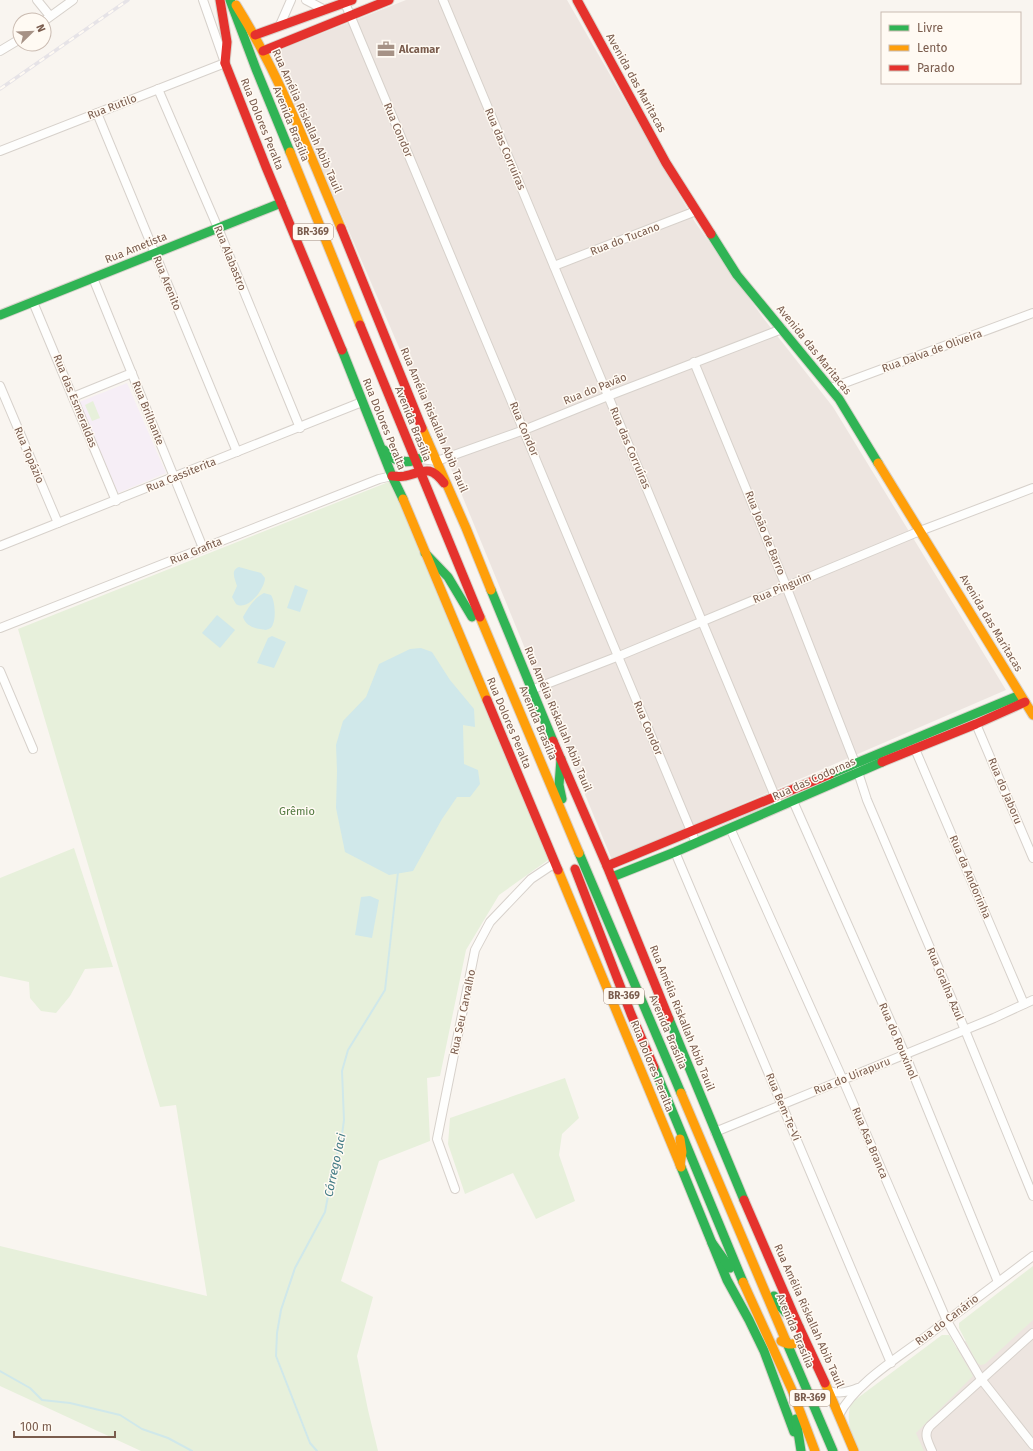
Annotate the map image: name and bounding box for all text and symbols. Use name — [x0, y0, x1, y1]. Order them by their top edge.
north arrow — [12, 12, 52, 52]
legend — [881, 12, 1021, 84]
text: Livre — [917, 21, 943, 35]
text: N — [33, 22, 48, 34]
street label: Avenida das Maritacas — [603, 31, 669, 135]
office icon: Alcamar — [376, 39, 396, 59]
text: Lento — [917, 41, 947, 55]
place label: Alcamar — [398, 43, 440, 56]
street label: Rua Amélia Riskallah Abib Tauil — [269, 47, 345, 195]
text: Parado — [917, 61, 955, 75]
street label: Rua Dolores Peralta — [238, 76, 286, 172]
street label: Avenida Brasília — [270, 85, 312, 163]
street label: Rua Rutilo — [86, 92, 138, 122]
street label: Rua Condor — [381, 101, 416, 160]
street label: Rua das Corruíras — [482, 106, 528, 192]
street label: Rua do Tucano — [588, 220, 662, 258]
street label: Rua Alabastro — [211, 223, 249, 293]
road number: BR-369 — [293, 224, 333, 240]
street label: Rua Ametista — [103, 230, 169, 266]
street label: Rua Arenito — [150, 254, 184, 312]
street label: Avenida das Maritacas — [774, 303, 854, 397]
street label: Rua Dalva de Oliveira — [880, 327, 984, 375]
street label: Rua Amélia Riskallah Abib Tauil — [398, 346, 470, 494]
street label: Rua das Esmeraldas — [50, 353, 100, 449]
street label: Rua do Pavão — [561, 370, 629, 408]
street label: Rua Dolores Peralta — [360, 376, 408, 472]
street label: Rua Brilhante — [129, 379, 167, 447]
street label: Avenida Brasília — [392, 385, 434, 463]
street label: Rua Condor — [507, 400, 542, 459]
street label: Rua das Corruíras — [607, 405, 653, 491]
street label: Rua Topázio — [11, 425, 47, 485]
street label: Rua Cassiterita — [144, 455, 218, 495]
street label: Rua João de Barro — [742, 489, 788, 577]
street label: Rua Grafita — [168, 535, 224, 567]
street label: Rua Pinguim — [751, 570, 813, 606]
street label: Avenida das Maritacas — [957, 572, 1025, 674]
street label: Rua Amélia Riskallah Abib Tauil — [522, 645, 594, 793]
street label: Rua Dolores Peralta — [484, 675, 534, 771]
street label: Avenida Brasília — [516, 684, 560, 762]
street label: Rua Condor — [631, 699, 666, 758]
street label: Rua das Codornas — [770, 755, 858, 803]
street label: Rua do Jaboru — [985, 756, 1025, 826]
park label: Grêmio — [279, 805, 315, 818]
street label: Rua da Andorinha — [947, 833, 993, 921]
street label: Rua Amélia Riskallah Abib Tauil — [647, 943, 717, 1093]
street label: Rua Gralha Azul — [924, 946, 966, 1022]
street label: Rua Seu Carvalho — [448, 968, 478, 1056]
road number: BR-369 — [604, 988, 644, 1004]
street label: Avenida Brasília — [646, 993, 690, 1071]
street label: Rua do Rouxinol — [876, 1001, 920, 1081]
street label: Rua Dolores Peralta — [628, 1018, 676, 1114]
street label: Rua do Uirapuru — [812, 1055, 892, 1097]
street label: Rua Bem-Te-Vi — [763, 1071, 803, 1143]
street label: Rua Asa Branca — [849, 1105, 891, 1181]
water label: Córrego Jaci — [321, 1131, 349, 1198]
street label: Rua Amélia Riskallah Abib Tauil — [771, 1242, 847, 1390]
street label: Avenida Brasília — [773, 1292, 817, 1370]
street label: Rua do Canário — [913, 1292, 981, 1348]
road number: BR-369 — [790, 1390, 830, 1406]
scale bar — [14, 1413, 115, 1439]
text: 100 m — [20, 1420, 52, 1434]

